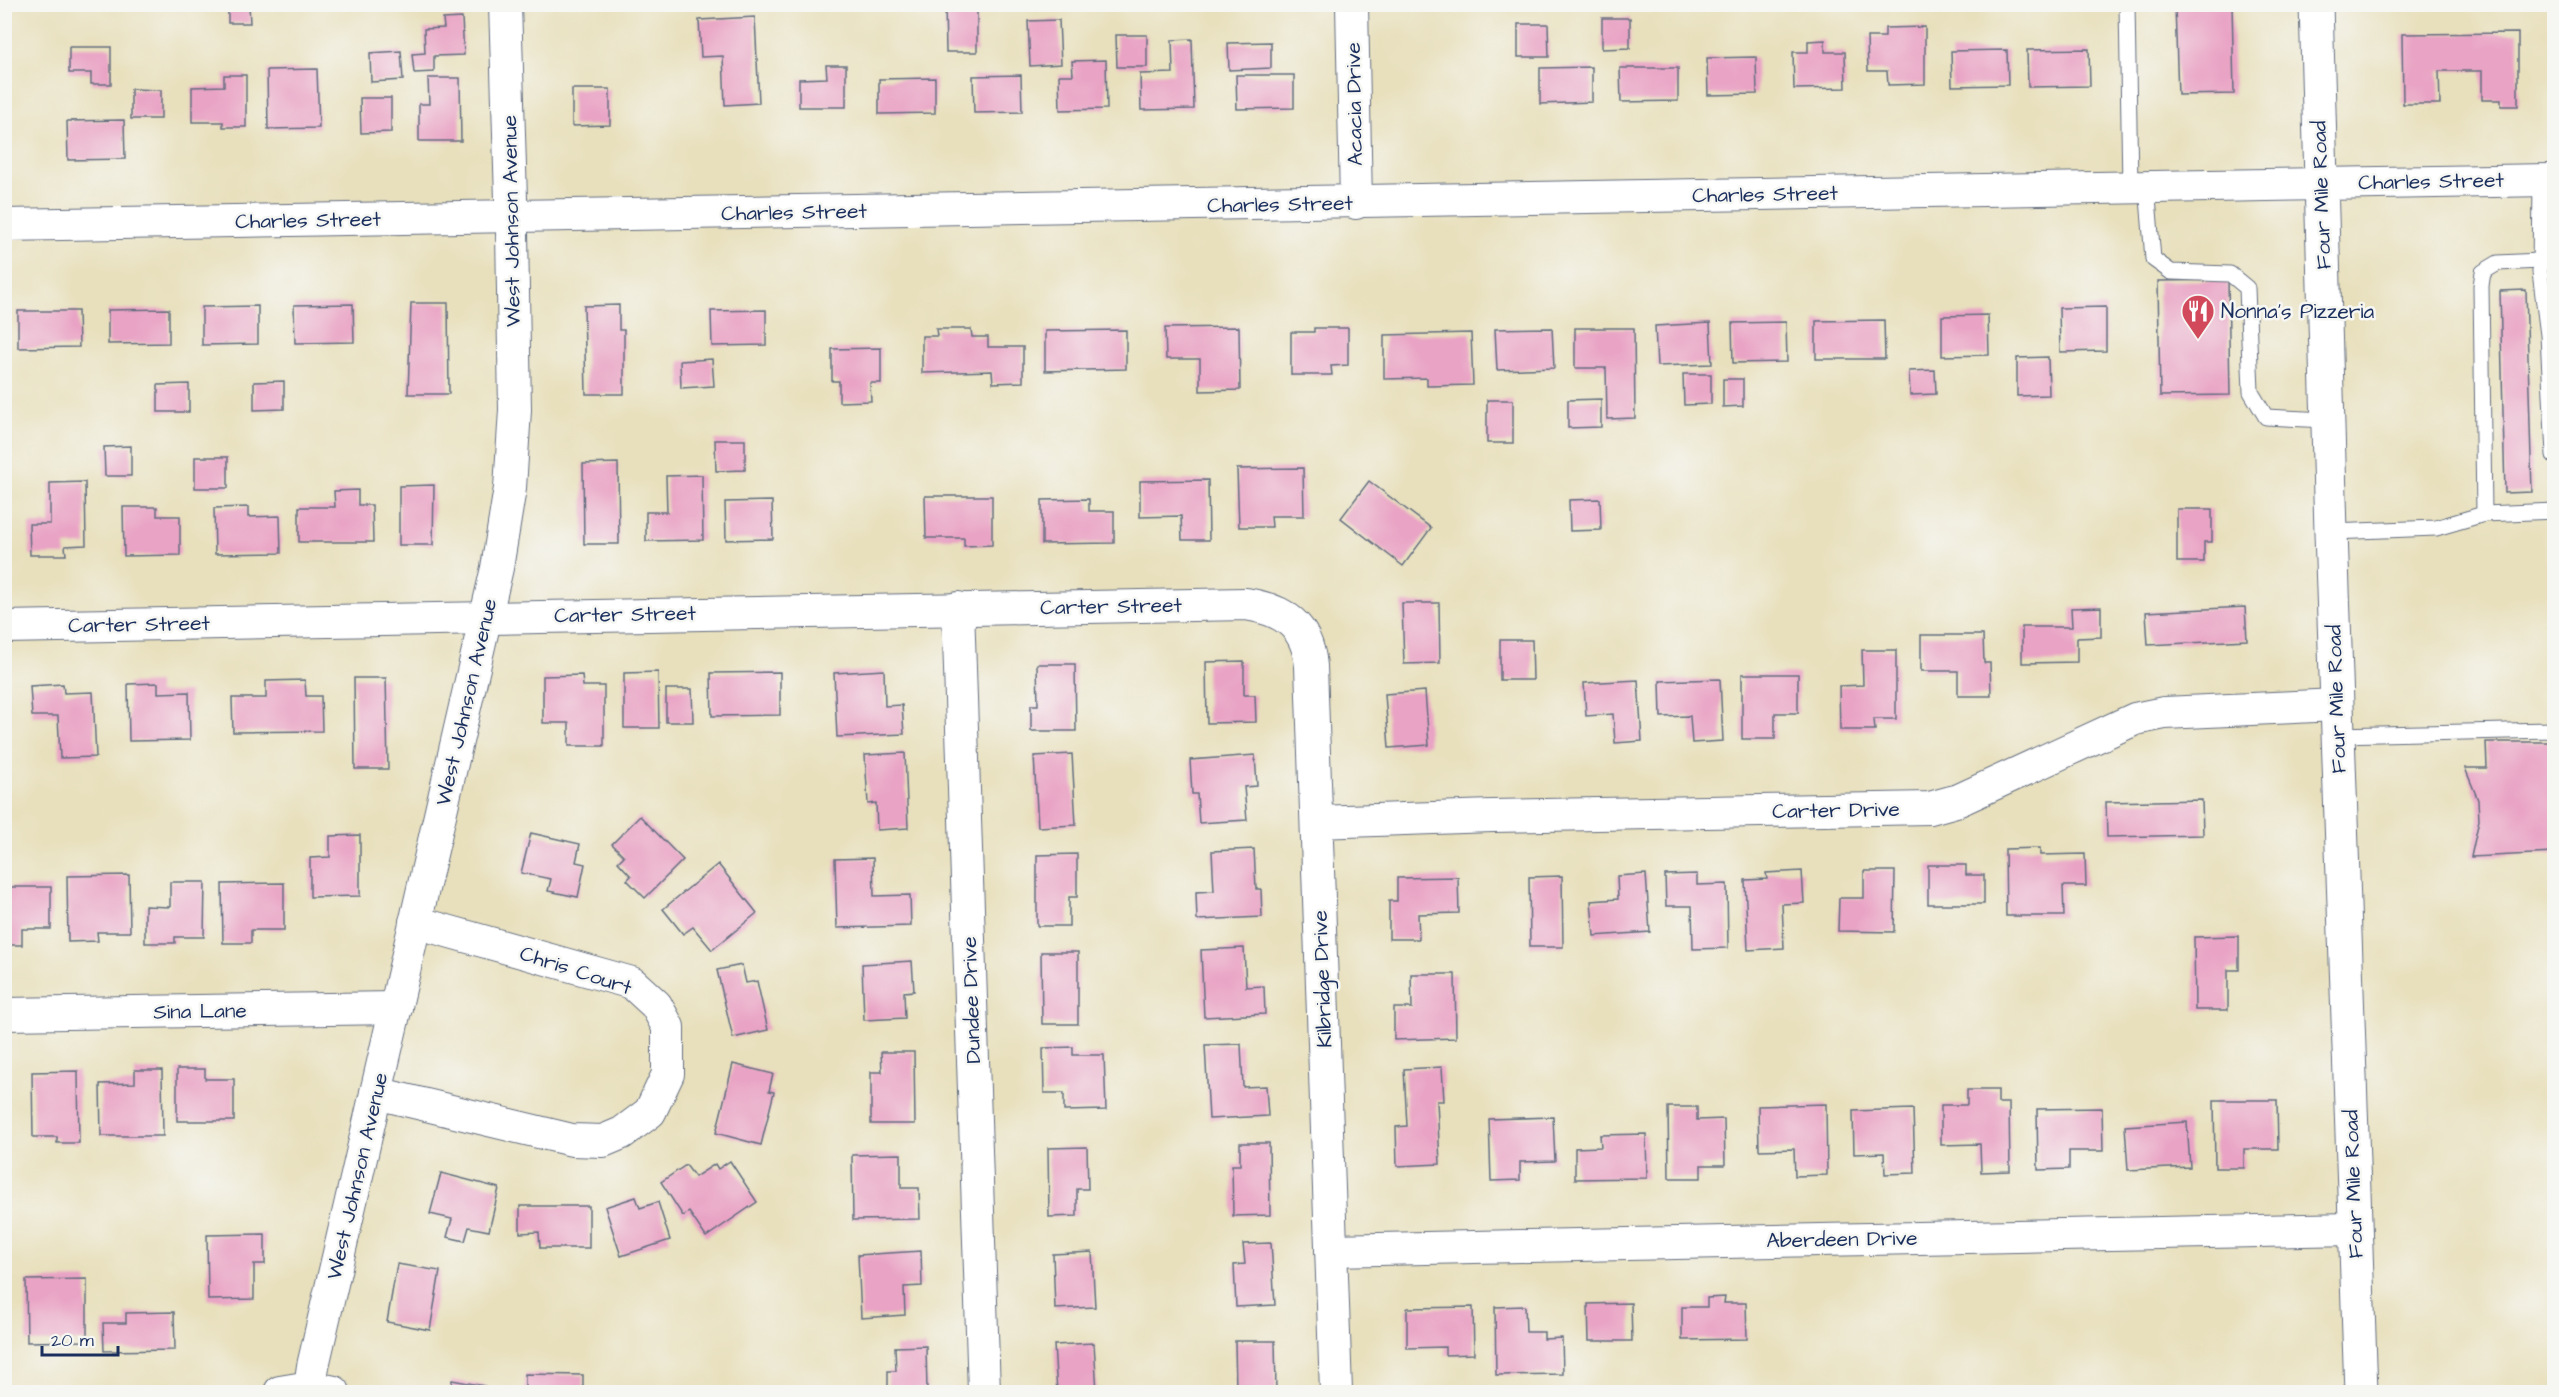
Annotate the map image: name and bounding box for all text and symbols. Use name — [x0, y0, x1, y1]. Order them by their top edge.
street label: Acacia Drive — [1339, 42, 1370, 166]
street label: West Johnson Avenue — [495, 115, 528, 327]
street label: Four Mile Road — [2304, 120, 2339, 270]
street label: Charles Street — [2358, 166, 2505, 197]
street label: Charles Street — [1692, 179, 1839, 210]
street label: Charles Street — [1207, 189, 1354, 220]
street label: Charles Street — [721, 197, 868, 228]
street label: Charles Street — [235, 205, 382, 236]
restaurant icon: Nonna's Pizzeria — [2180, 293, 2216, 340]
place label: Nonna's Pizzeria — [2221, 297, 2375, 326]
street label: Carter Street — [1040, 591, 1183, 622]
street label: West Johnson Avenue — [429, 596, 504, 809]
street label: Carter Street — [554, 599, 697, 630]
street label: Carter Street — [68, 609, 211, 640]
street label: Four Mile Road — [2319, 624, 2354, 774]
street label: Carter Drive — [1772, 795, 1900, 826]
street label: Kilbridge Drive — [1306, 910, 1341, 1048]
street label: Dundee Drive — [955, 936, 988, 1064]
street label: Chris Court — [516, 939, 636, 1002]
street label: Sina Lane — [153, 996, 247, 1027]
street label: West Johnson Avenue — [320, 1070, 395, 1283]
street label: Four Mile Road — [2336, 1109, 2371, 1259]
street label: Aberdeen Drive — [1766, 1224, 1918, 1255]
scale bar — [42, 1319, 118, 1357]
text: 20 m — [51, 1328, 94, 1353]

